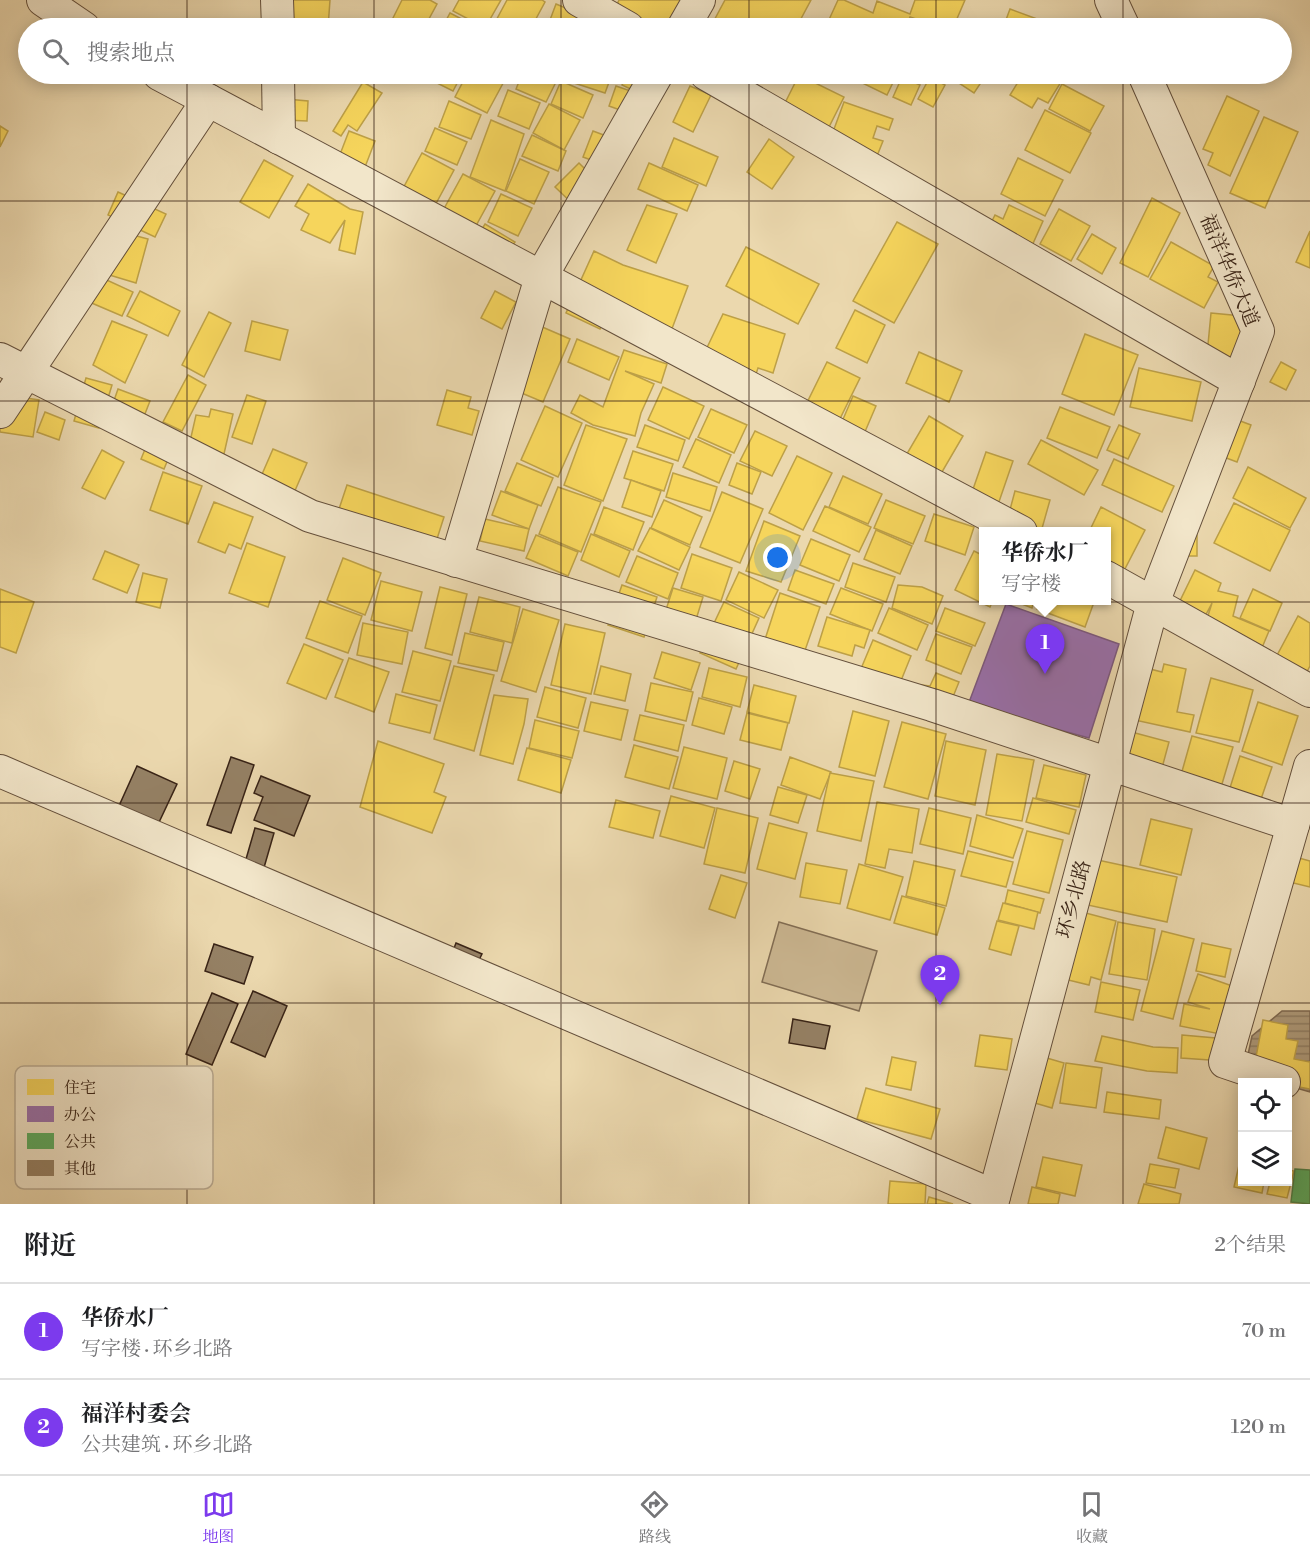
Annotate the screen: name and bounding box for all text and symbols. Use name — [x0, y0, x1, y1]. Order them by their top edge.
search box — [18, 18, 1292, 84]
icon: search — [39, 35, 72, 68]
text: 搜索地点 — [87, 40, 175, 67]
street label: 福洋华侨大道 — [1194, 210, 1264, 331]
popup — [979, 527, 1111, 605]
text: 华侨水厂 — [1001, 540, 1089, 567]
your location — [763, 543, 792, 572]
text: 写字楼 — [1001, 572, 1061, 597]
pin: 1 — [1026, 624, 1064, 674]
street label: 环乡北路 — [1052, 858, 1097, 941]
pin: 2 — [920, 956, 960, 1005]
legend — [15, 1066, 213, 1189]
text: 住宅 — [64, 1078, 96, 1098]
map controls — [1238, 1078, 1292, 1186]
button: locate — [1238, 1078, 1292, 1132]
text: 办公 — [64, 1105, 96, 1125]
text: 公共 — [64, 1132, 96, 1152]
button: layers — [1238, 1132, 1292, 1186]
text: 其他 — [64, 1159, 96, 1179]
text: 附近 — [24, 1230, 76, 1262]
text: 2个结果 — [1215, 1233, 1286, 1258]
text: 华侨水厂 — [81, 1305, 169, 1332]
text: 1 — [39, 1319, 48, 1344]
text: 70 m — [1242, 1319, 1286, 1344]
text: 写字楼 · 环乡北路 — [81, 1337, 233, 1362]
text: 福洋村委会 — [81, 1401, 191, 1428]
text: 2 — [37, 1415, 50, 1440]
text: 120 m — [1231, 1415, 1286, 1440]
text: 公共建筑 · 环乡北路 — [81, 1433, 253, 1458]
tab: 地图 — [202, 1488, 235, 1547]
tab: 路线 — [638, 1488, 671, 1547]
tab: 收藏 — [1075, 1488, 1108, 1547]

